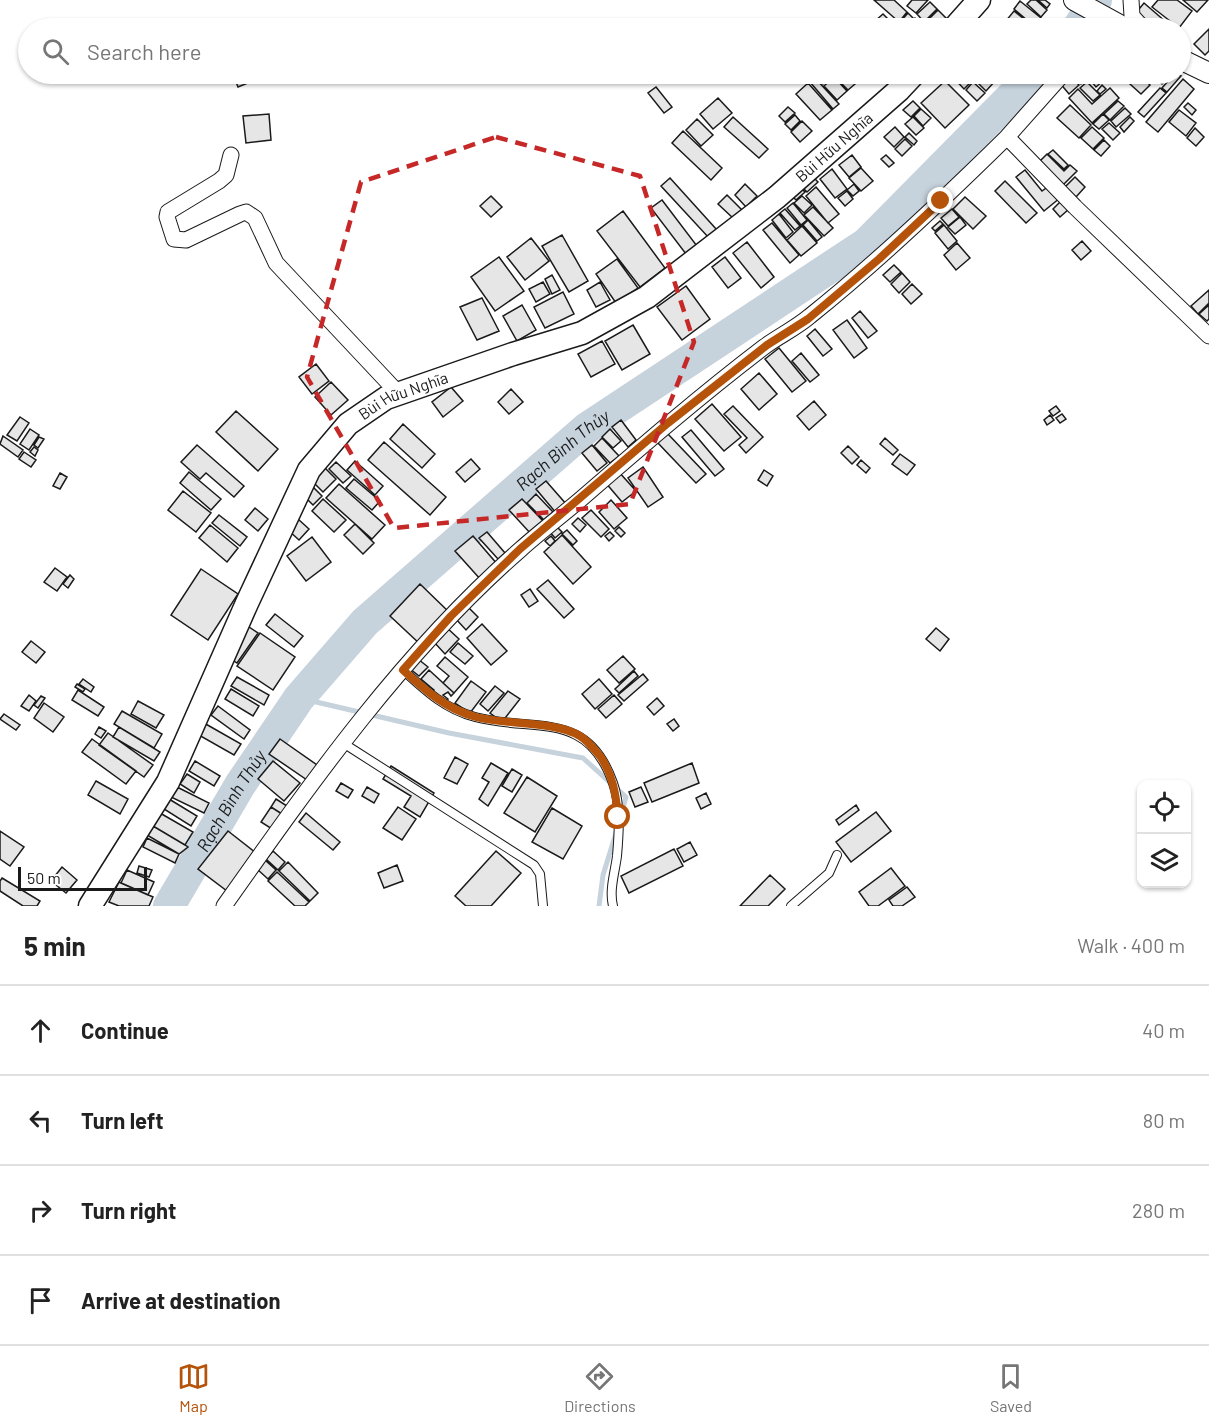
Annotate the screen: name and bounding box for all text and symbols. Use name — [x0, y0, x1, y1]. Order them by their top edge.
search box — [18, 18, 1191, 84]
icon: search — [39, 35, 72, 68]
text: Search here — [87, 38, 201, 64]
street label: Bùi Hữu Nghĩa — [791, 108, 876, 185]
route end — [927, 187, 953, 213]
street label: Bùi Hữu Nghĩa — [354, 367, 450, 423]
water label: Rạch Bình Thủy — [511, 404, 614, 495]
water label: Rạch Bình Thủy — [191, 745, 271, 856]
map controls — [1137, 780, 1191, 888]
button: locate — [1137, 780, 1191, 834]
route start — [604, 803, 630, 829]
button: layers — [1137, 834, 1191, 888]
scale bar — [18, 864, 147, 892]
text: 50 m — [27, 868, 61, 887]
text: 5 min — [24, 930, 86, 961]
text: Walk · 400 m — [1077, 933, 1185, 957]
icon: ahead — [24, 1014, 57, 1047]
text: Continue — [81, 1017, 169, 1043]
text: 40 m — [1142, 1018, 1185, 1042]
icon: left — [24, 1104, 57, 1137]
text: Turn left — [81, 1107, 164, 1133]
text: 80 m — [1143, 1108, 1185, 1132]
icon: right — [24, 1194, 57, 1227]
text: Turn right — [81, 1197, 176, 1223]
text: 280 m — [1132, 1198, 1185, 1222]
icon: arrive — [24, 1284, 57, 1317]
text: Arrive at destination — [81, 1287, 280, 1313]
tab: Map — [177, 1360, 210, 1415]
tab: Directions — [564, 1360, 636, 1415]
tab: Saved — [990, 1360, 1032, 1415]

